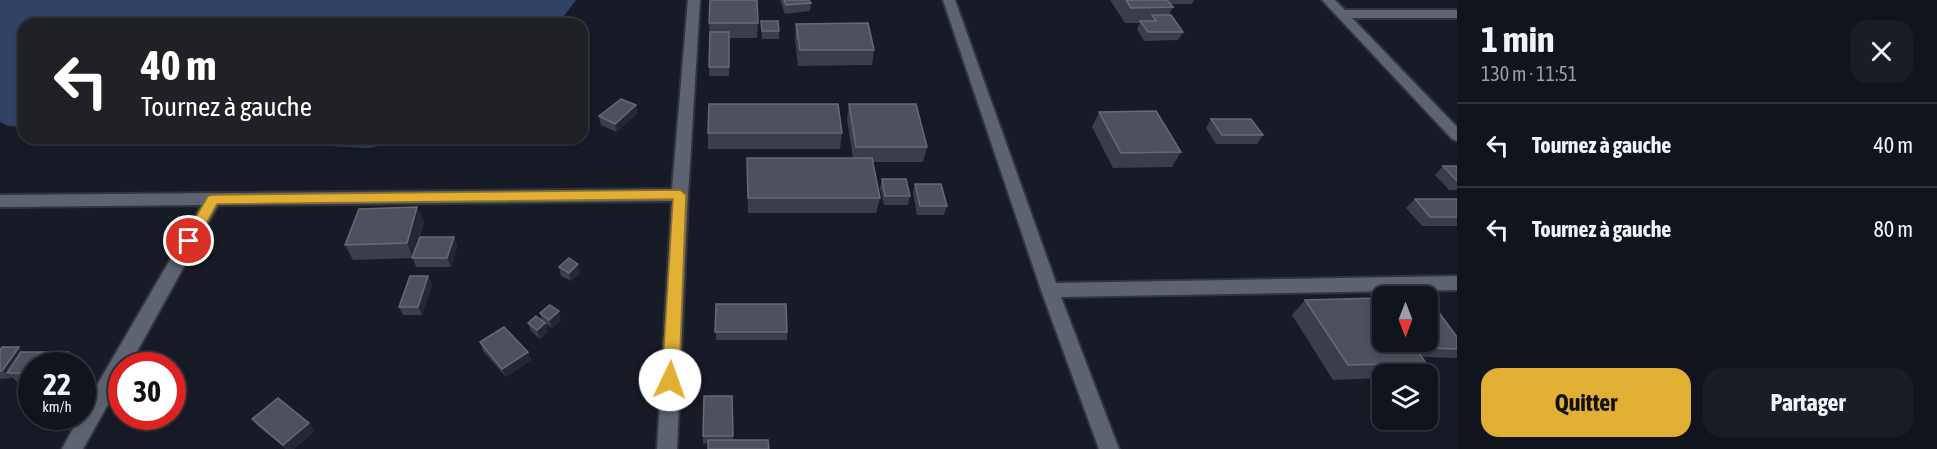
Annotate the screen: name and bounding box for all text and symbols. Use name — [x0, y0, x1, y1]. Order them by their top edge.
text: 1 min — [1481, 18, 1555, 60]
button: close — [1850, 20, 1913, 83]
text: 40 m — [141, 41, 216, 89]
icon: left — [42, 42, 120, 120]
text: 130 m · 11:51 — [1481, 62, 1577, 85]
text: Tournez à gauche — [141, 91, 312, 122]
icon: left — [1481, 129, 1514, 162]
text: Tournez à gauche — [1532, 132, 1671, 158]
text: 40 m — [1873, 132, 1913, 158]
icon: left — [1481, 213, 1514, 246]
pin — [163, 215, 214, 266]
text: Tournez à gauche — [1532, 216, 1671, 242]
text: 80 m — [1873, 216, 1913, 242]
icon: arrive — [172, 224, 205, 257]
north arrow — [1372, 286, 1438, 352]
map controls — [1372, 286, 1438, 430]
position arrow — [638, 348, 702, 412]
speed limit sign: 30 — [108, 352, 186, 430]
button: layers — [1372, 364, 1438, 430]
text: 22 — [43, 367, 71, 401]
button: Quitter — [1481, 368, 1691, 437]
button: Partager — [1703, 368, 1913, 437]
text: km/h — [42, 398, 72, 415]

